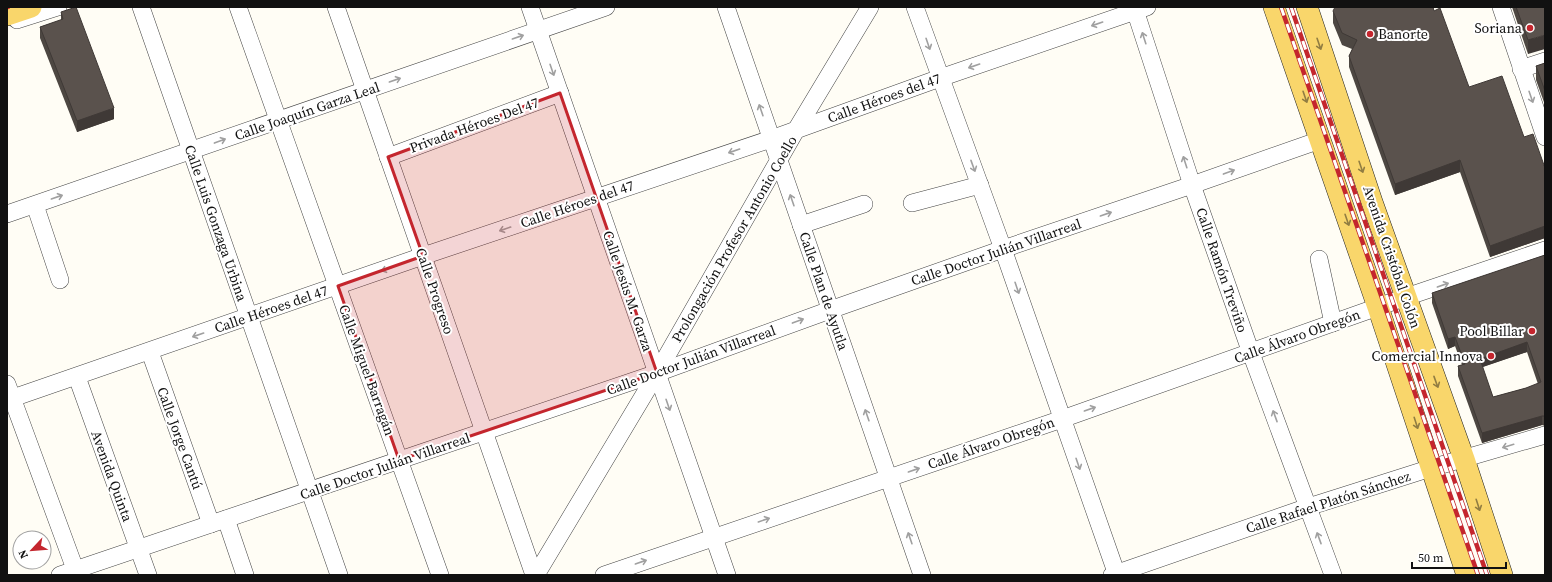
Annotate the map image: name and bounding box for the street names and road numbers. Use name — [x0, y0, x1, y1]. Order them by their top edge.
street label: Calle Héroes del 47 — [825, 68, 943, 128]
street label: Calle Joaquín Garza Leal — [232, 77, 382, 145]
street label: Privada Héroes Del 47 — [407, 92, 541, 158]
street label: Prolongación Profesor Antonio Coello — [666, 132, 802, 346]
street label: Calle Luis Gonzaga Urbina — [180, 142, 252, 305]
street label: Calle Héroes del 47 — [518, 175, 636, 233]
street label: Avenida Cristóbal Colón — [1358, 183, 1426, 332]
street label: Calle Ramón Treviño — [1191, 205, 1253, 335]
street label: Calle Doctor Julián Villarreal — [908, 213, 1084, 291]
street label: Calle Jesús M. Garza — [598, 228, 658, 355]
street label: Calle Plan de Ayutla — [794, 229, 854, 354]
street label: Calle Progreso — [411, 245, 459, 337]
street label: Calle Héroes del 47 — [212, 280, 330, 338]
street label: Calle Miguel Barragán — [334, 302, 400, 439]
street label: Calle Álvaro Obregón — [1231, 304, 1363, 368]
street label: Calle Doctor Julián Villarreal — [604, 320, 778, 400]
street label: Calle Jorge Cantú — [152, 384, 208, 492]
street label: Calle Álvaro Obregón — [925, 412, 1058, 474]
street label: Calle Doctor Julián Villarreal — [297, 427, 473, 505]
street label: Avenida Quinta — [86, 428, 138, 525]
street label: Calle Rafael Platón Sánchez — [1243, 466, 1414, 538]

